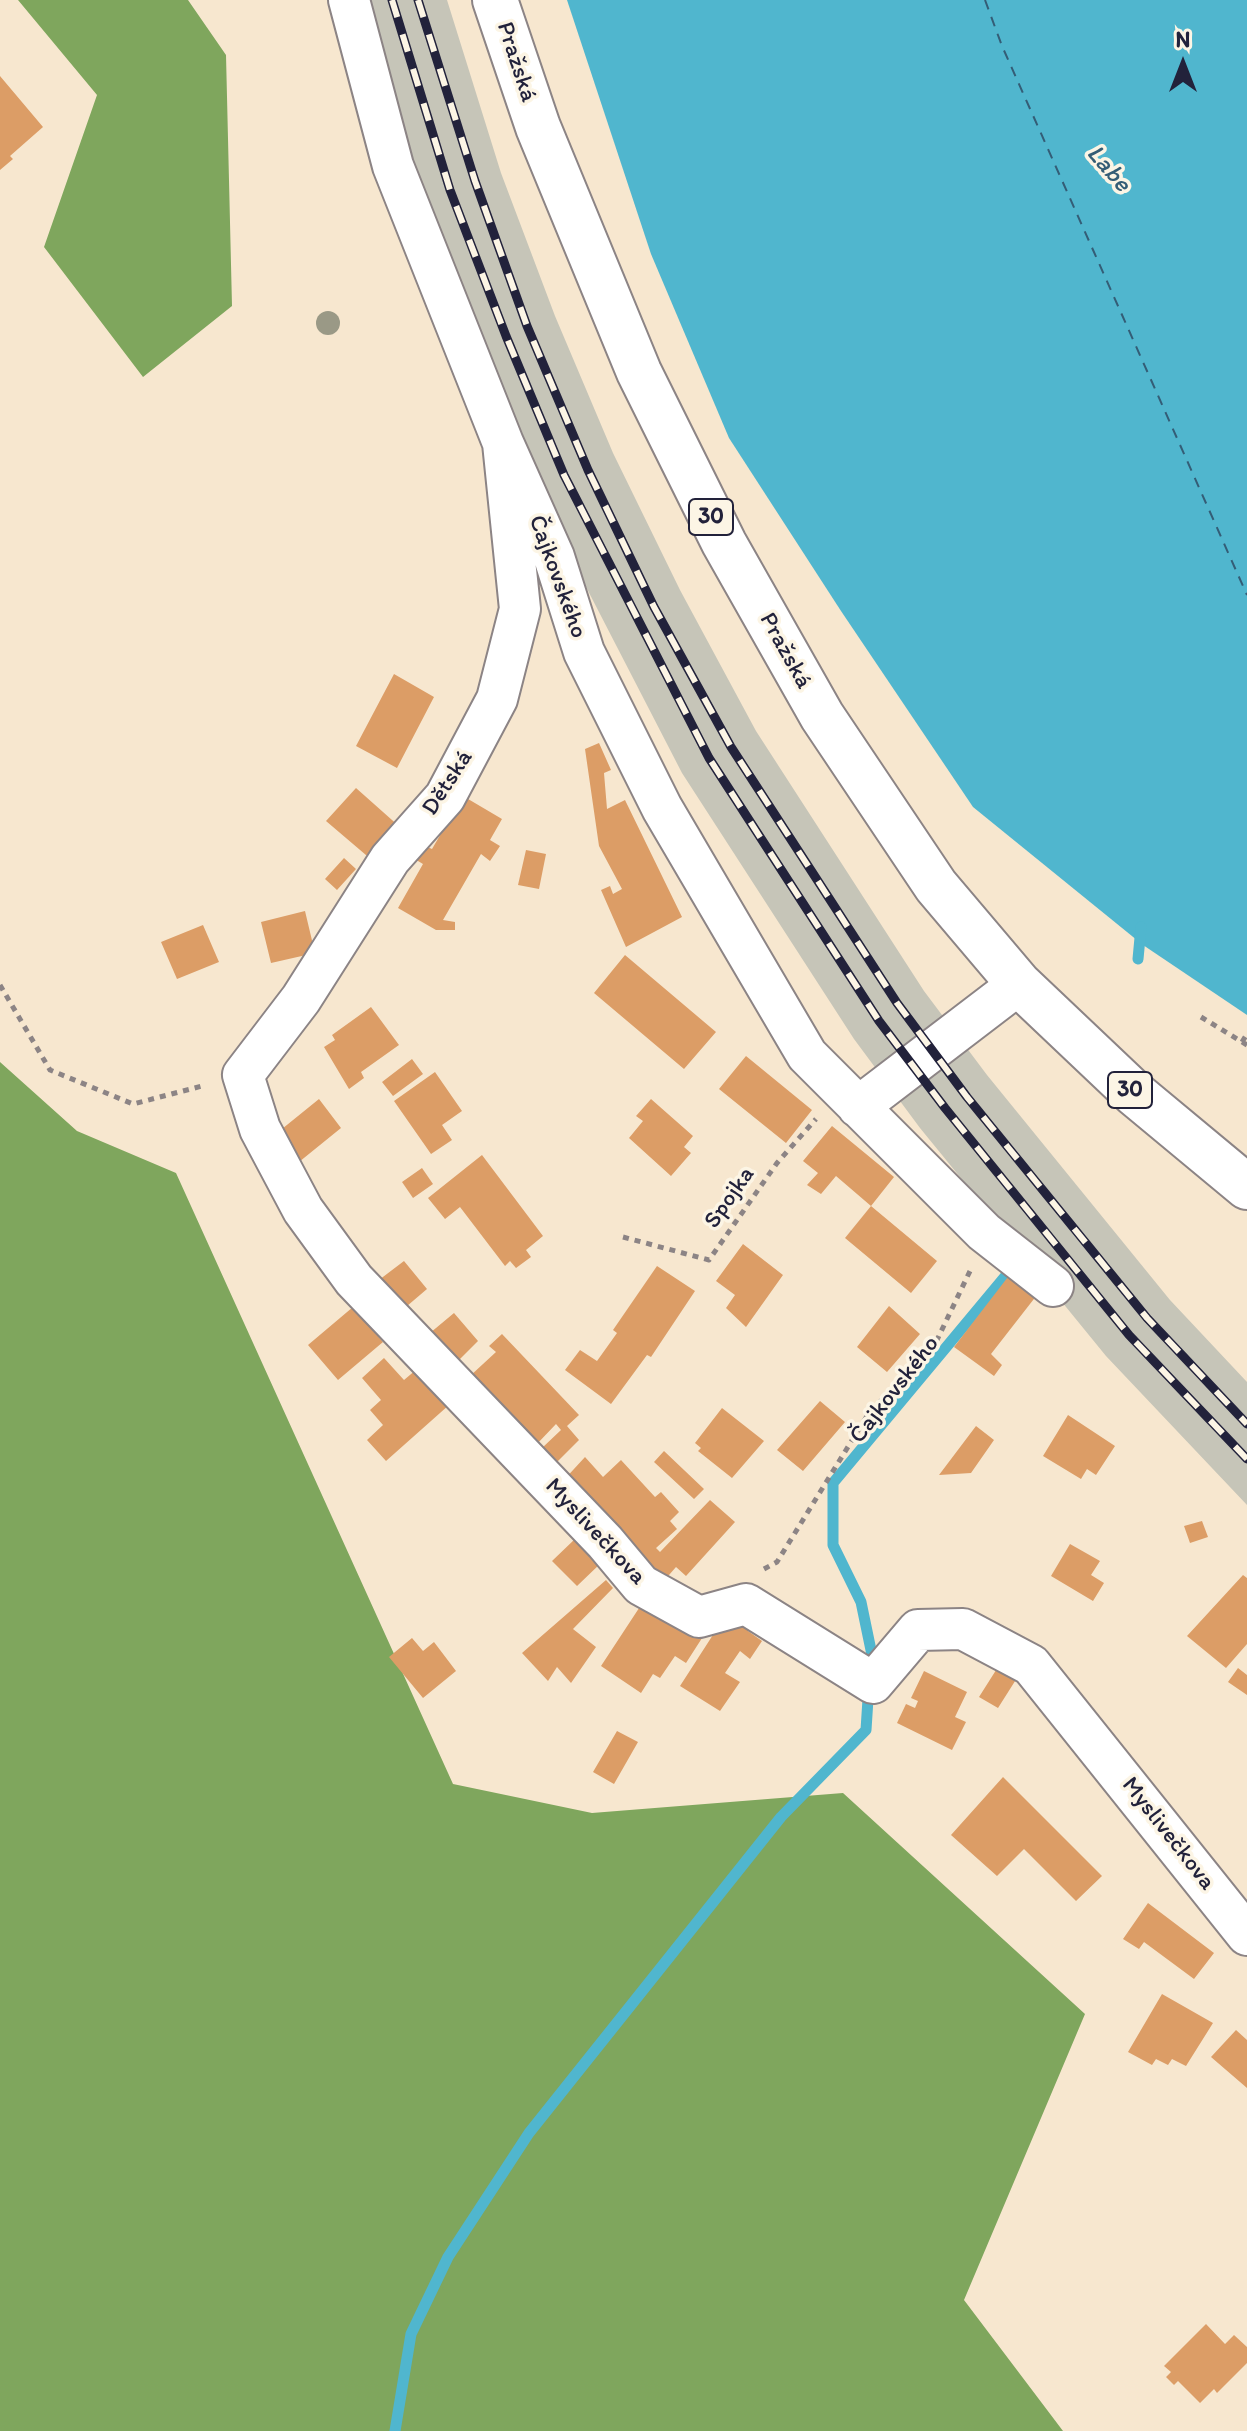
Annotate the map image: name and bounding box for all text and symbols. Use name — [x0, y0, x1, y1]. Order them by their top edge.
street label: Pražská — [490, 18, 542, 106]
north arrow — [1143, 24, 1223, 104]
text: N — [1176, 26, 1190, 53]
water label: Labe — [1079, 139, 1137, 199]
road number: 30 — [689, 499, 733, 535]
street label: Čajkovského — [521, 512, 593, 642]
street label: Pražská — [752, 608, 818, 694]
street label: Dětská — [416, 745, 480, 821]
road number: 30 — [1108, 1072, 1152, 1108]
street label: Spojka — [699, 1162, 761, 1234]
street label: Čajkovského — [844, 1330, 946, 1450]
street label: Myslivečkova — [538, 1473, 652, 1591]
street label: Myslivečkova — [1115, 1772, 1221, 1896]

